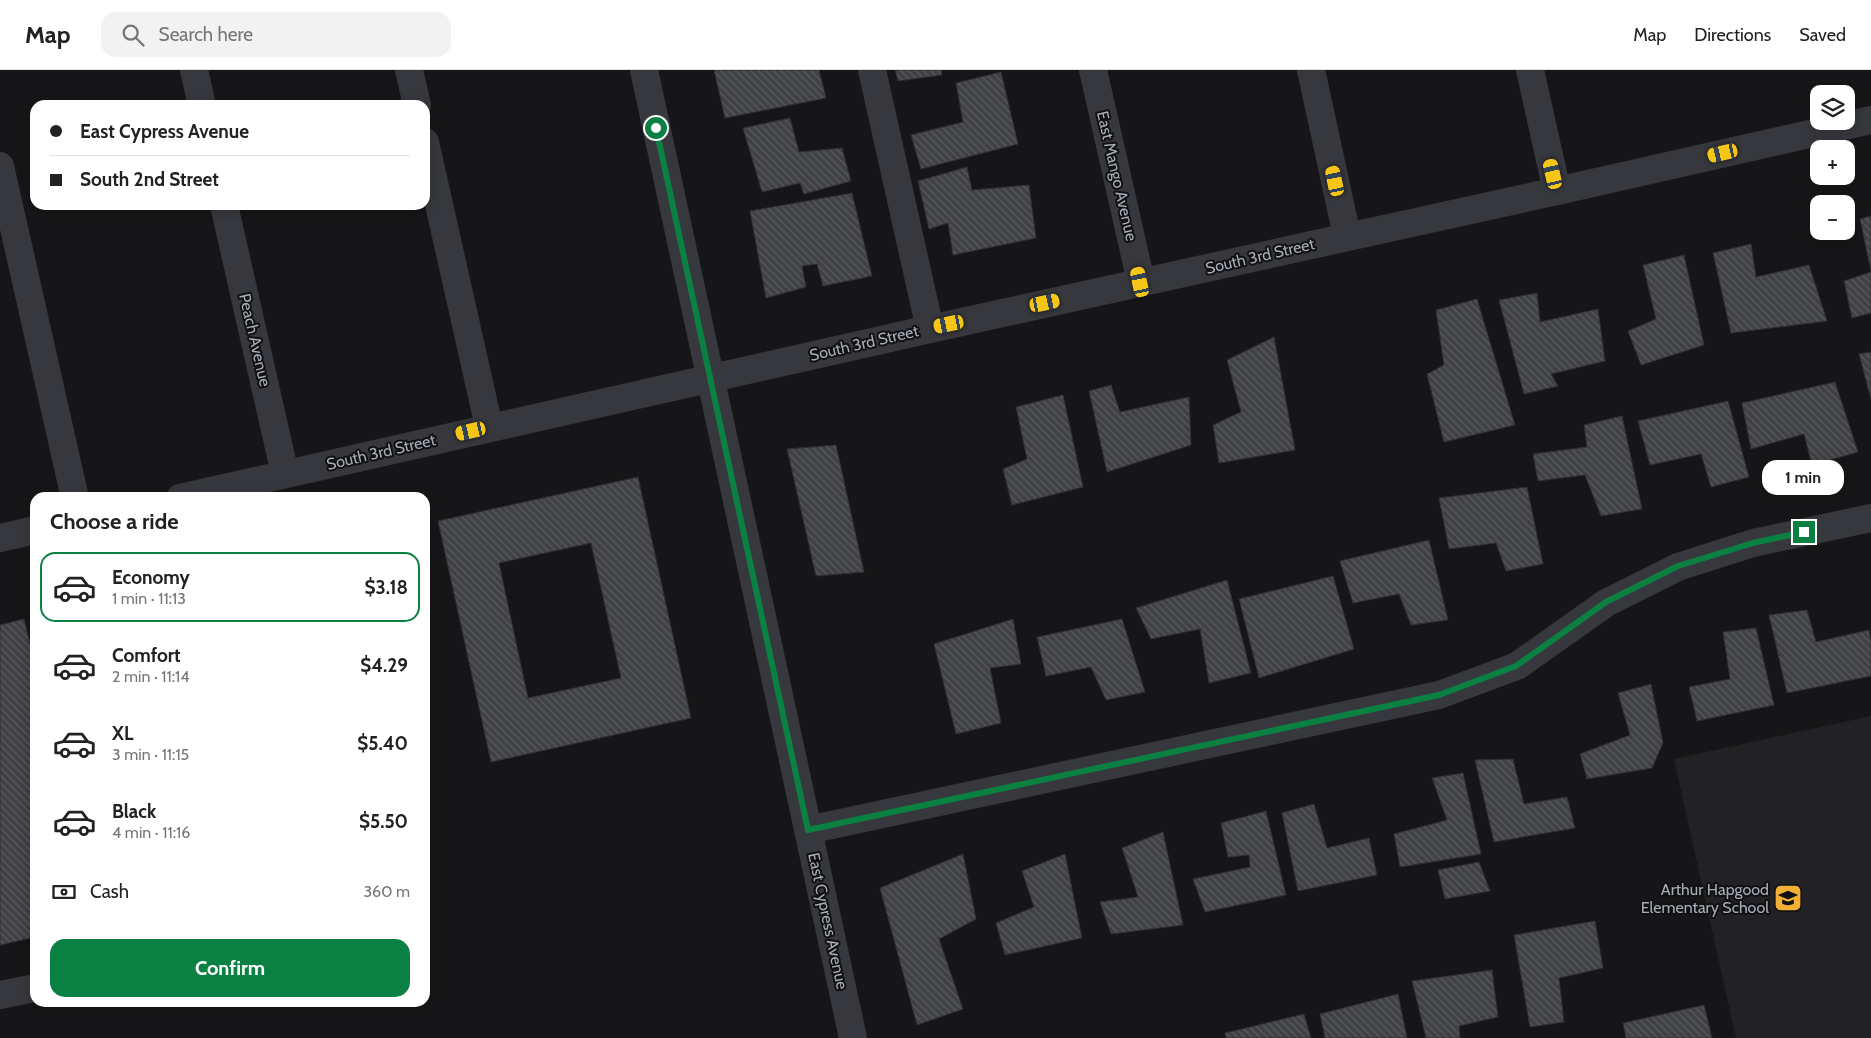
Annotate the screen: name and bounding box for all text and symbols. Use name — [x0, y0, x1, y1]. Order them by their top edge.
search box — [101, 12, 451, 57]
text: Map — [25, 20, 71, 49]
icon: search — [119, 21, 147, 49]
text: Search here — [159, 23, 253, 46]
text: Map — [1633, 24, 1666, 46]
text: Directions — [1694, 24, 1771, 46]
text: Saved — [1799, 24, 1846, 46]
map controls — [1810, 85, 1855, 240]
button: layers — [1810, 85, 1855, 130]
street label: East Mango Avenue — [1093, 109, 1141, 243]
route start — [645, 117, 667, 139]
text: East Cypress Avenue — [80, 120, 249, 143]
button: + — [1810, 140, 1855, 185]
car — [1706, 142, 1739, 164]
car — [1542, 158, 1563, 190]
car — [1324, 165, 1345, 197]
text: South 2nd Street — [80, 168, 219, 191]
button: − — [1810, 195, 1855, 240]
street label: South 3rd Street — [1204, 234, 1317, 278]
car — [1129, 266, 1150, 298]
street label: Peach Avenue — [235, 292, 275, 388]
car — [1028, 293, 1061, 313]
car — [932, 314, 965, 334]
street label: South 3rd Street — [808, 321, 921, 365]
car — [454, 420, 487, 442]
street label: South 3rd Street — [325, 430, 438, 474]
callout: 1 min — [1763, 460, 1845, 494]
text: 1 min — [1785, 468, 1821, 487]
text: Choose a ride — [50, 508, 179, 535]
route end — [1793, 521, 1815, 543]
icon: car — [52, 565, 97, 610]
text: Economy — [112, 566, 190, 589]
text: $3.18 — [364, 576, 408, 599]
text: 1 min · 11:13 — [112, 589, 186, 608]
icon: car — [52, 643, 97, 688]
text: Comfort — [112, 644, 181, 667]
text: $4.29 — [360, 654, 408, 677]
text: 2 min · 11:14 — [112, 667, 190, 686]
icon: car — [52, 721, 97, 766]
text: XL — [112, 722, 133, 745]
text: $5.40 — [357, 732, 408, 755]
text: 3 min · 11:15 — [112, 745, 189, 764]
icon: car — [52, 799, 97, 844]
text: Black — [112, 800, 156, 823]
text: $5.50 — [359, 810, 408, 833]
text: 4 min · 11:16 — [112, 823, 190, 842]
street label: East Cypress Avenue — [804, 851, 852, 991]
icon: cash — [50, 878, 78, 906]
text: Cash — [90, 880, 129, 903]
place label: Arthur Hapgood Elementary School — [1641, 880, 1769, 917]
text: 360 m — [363, 882, 410, 901]
school or university icon: Arthur Hapgood Elementary School — [1773, 883, 1803, 913]
button: Confirm — [50, 939, 410, 997]

